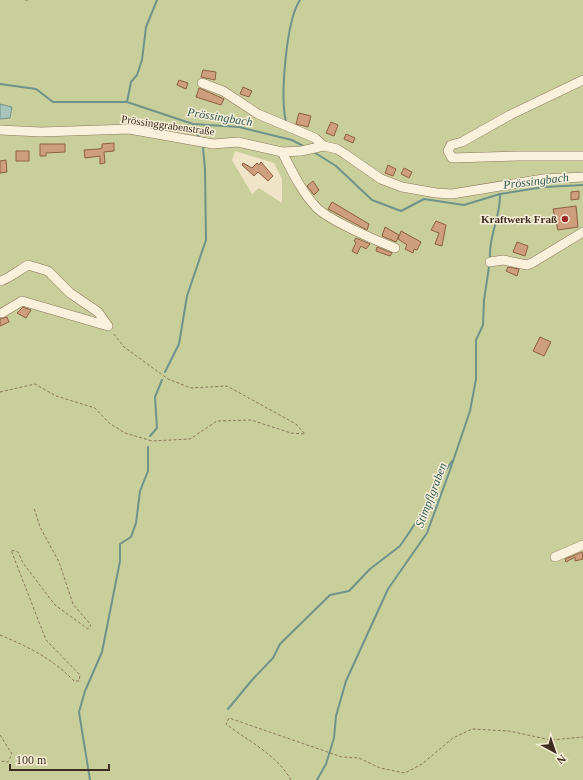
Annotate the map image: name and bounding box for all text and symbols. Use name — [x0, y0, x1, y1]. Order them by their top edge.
water label: Prössingbach — [185, 105, 254, 129]
street label: Prössinggrabenstraße — [121, 113, 216, 138]
water label: Prössingbach — [501, 170, 570, 192]
place label: Kraftwerk Fraß — [481, 213, 557, 225]
marker: Kraftwerk Fraß — [560, 214, 570, 224]
water label: Stimpflgraben — [412, 461, 450, 529]
north arrow — [535, 732, 575, 772]
scale bar — [10, 746, 109, 772]
text: 100 m — [16, 753, 47, 767]
text: N — [554, 753, 568, 767]

